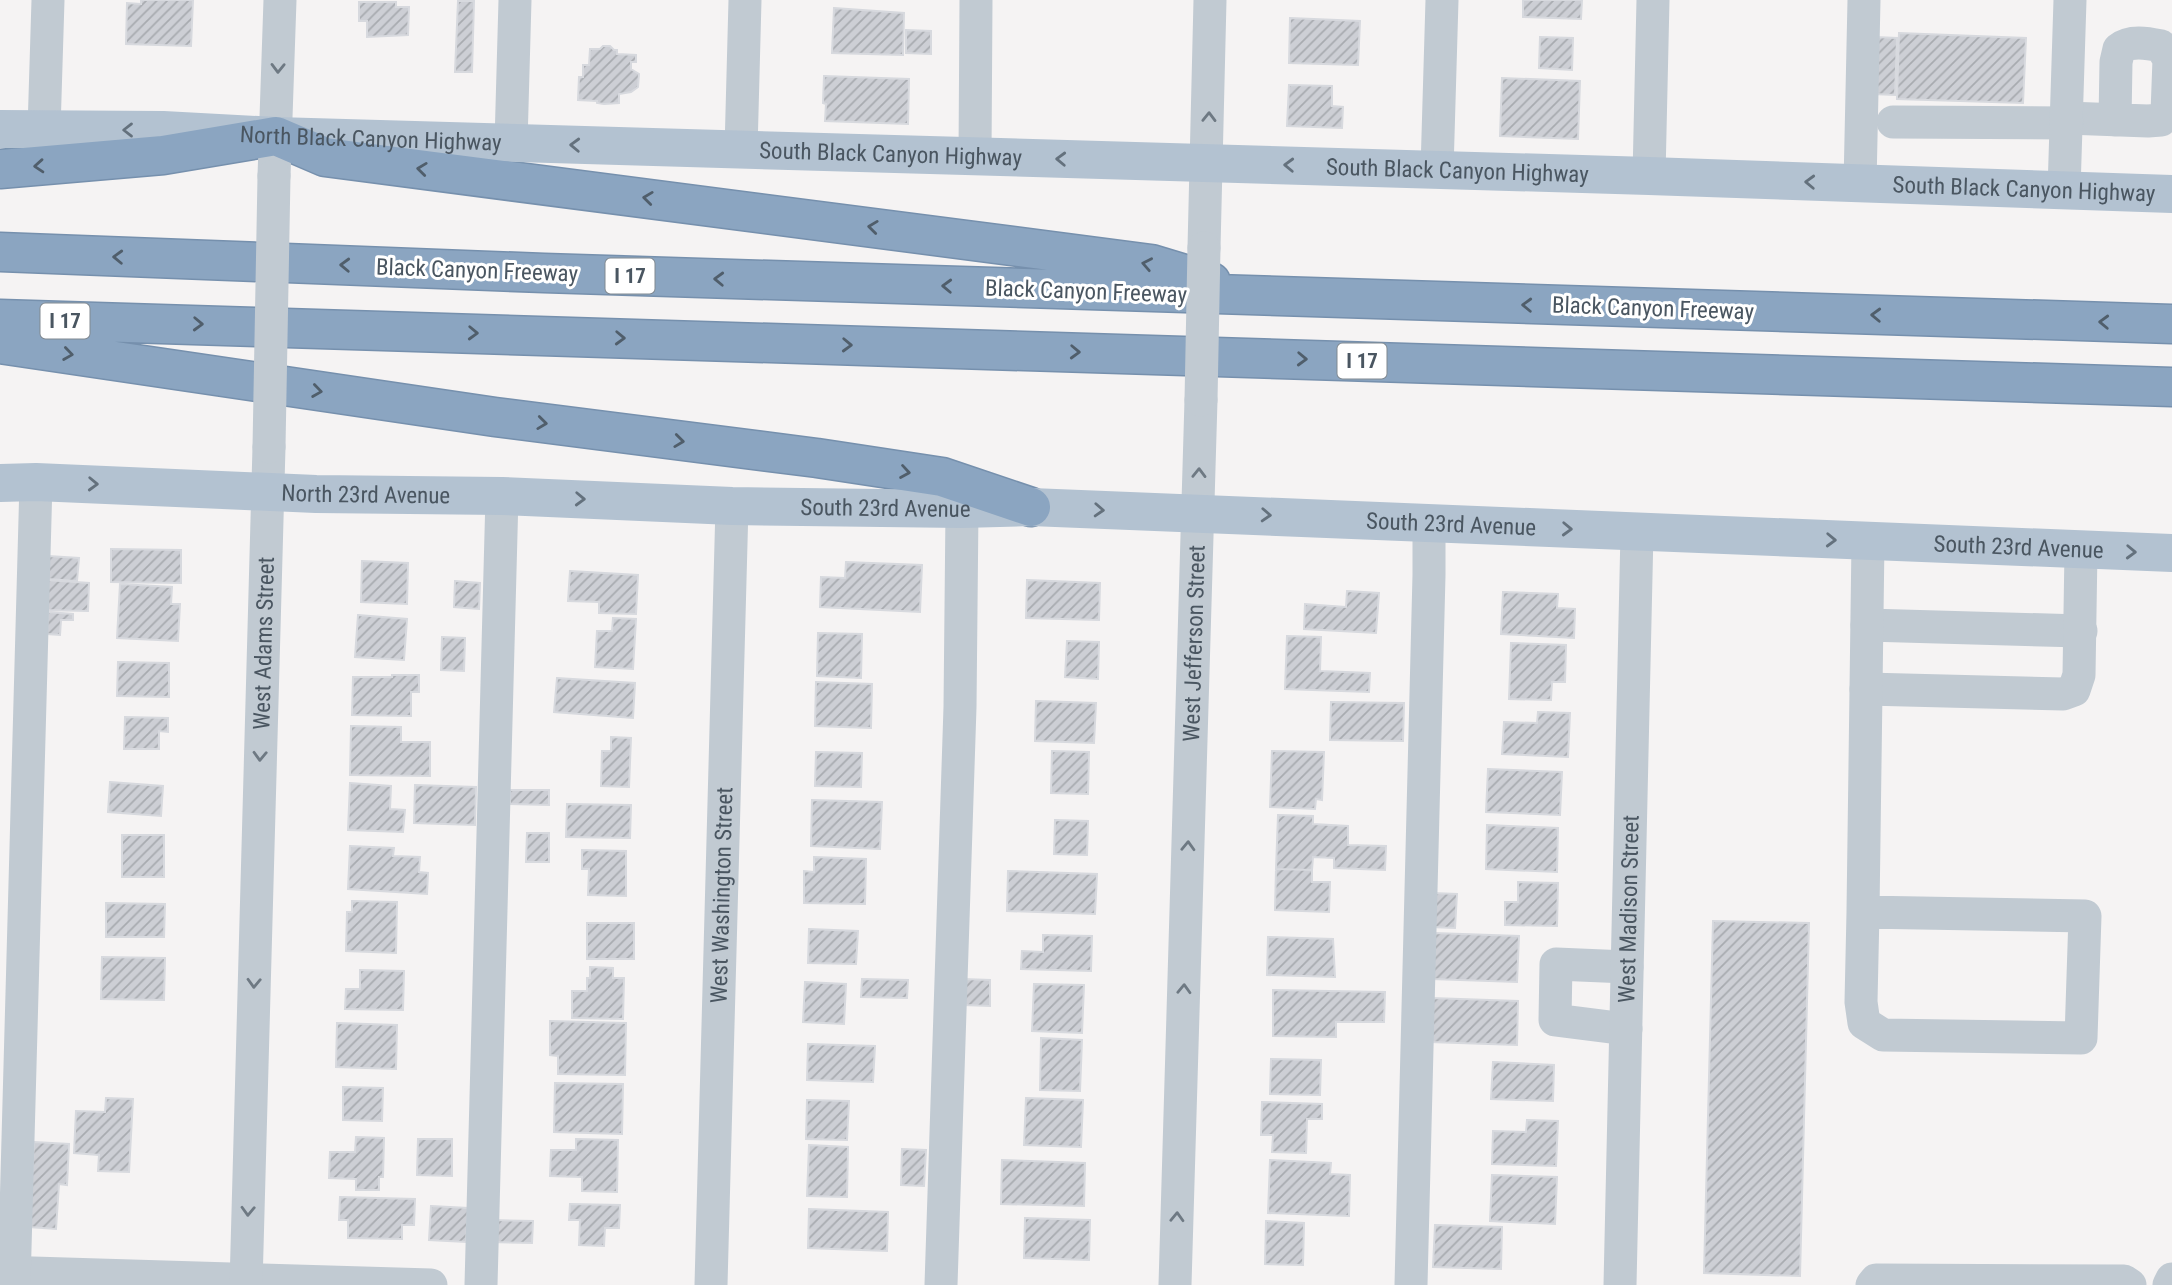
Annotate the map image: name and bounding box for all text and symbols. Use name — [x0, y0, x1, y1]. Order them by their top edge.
one-way arrow — [270, 63, 286, 74]
one-way arrow — [1201, 111, 1216, 122]
street label: North Black Canyon Highway — [239, 121, 502, 157]
one-way arrow — [122, 122, 132, 138]
one-way arrow — [569, 137, 580, 152]
street label: South Black Canyon Highway — [759, 137, 1023, 172]
one-way arrow — [1056, 152, 1067, 167]
street label: South Black Canyon Highway — [1325, 154, 1590, 188]
one-way arrow — [1283, 157, 1293, 173]
one-way arrow — [33, 158, 44, 173]
one-way arrow — [416, 162, 428, 177]
street label: South Black Canyon Highway — [1892, 171, 2156, 207]
one-way arrow — [1804, 175, 1815, 190]
one-way arrow — [642, 190, 654, 205]
one-way arrow — [868, 219, 879, 234]
one-way arrow — [112, 249, 123, 264]
street label: Black Canyon Freeway — [375, 253, 579, 288]
one-way arrow — [1141, 257, 1153, 272]
one-way arrow — [339, 258, 350, 273]
road number: I 17 — [606, 258, 654, 294]
one-way arrow — [714, 271, 725, 286]
street label: Black Canyon Freeway — [984, 274, 1188, 309]
one-way arrow — [941, 279, 952, 294]
street label: Black Canyon Freeway — [1551, 291, 1755, 326]
one-way arrow — [1521, 297, 1532, 312]
road number: I 17 — [41, 304, 90, 338]
one-way arrow — [1871, 308, 1882, 323]
one-way arrow — [2098, 315, 2109, 330]
one-way arrow — [194, 316, 204, 332]
one-way arrow — [468, 325, 479, 340]
one-way arrow — [615, 330, 626, 345]
one-way arrow — [842, 337, 853, 353]
road number: I 17 — [1338, 344, 1386, 378]
one-way arrow — [1069, 345, 1080, 360]
one-way arrow — [62, 346, 73, 361]
one-way arrow — [1297, 352, 1308, 367]
one-way arrow — [311, 383, 323, 398]
one-way arrow — [536, 415, 548, 430]
one-way arrow — [674, 433, 685, 448]
one-way arrow — [899, 464, 911, 479]
one-way arrow — [1191, 467, 1207, 478]
one-way arrow — [87, 477, 98, 492]
street label: North 23rd Avenue — [281, 480, 450, 509]
one-way arrow — [575, 492, 586, 507]
street label: South 23rd Avenue — [800, 494, 971, 523]
one-way arrow — [1094, 502, 1105, 517]
one-way arrow — [1261, 508, 1272, 523]
street label: South 23rd Avenue — [1365, 508, 1537, 541]
one-way arrow — [1562, 522, 1573, 537]
street label: South 23rd Avenue — [1933, 530, 2104, 564]
one-way arrow — [1825, 532, 1836, 547]
street label: West Jefferson Street — [1178, 544, 1211, 742]
one-way arrow — [2126, 544, 2137, 559]
street label: West Adams Street — [248, 556, 280, 730]
one-way arrow — [252, 751, 267, 762]
street label: West Washington Street — [706, 787, 738, 1004]
street label: West Madison Street — [1613, 815, 1645, 1003]
one-way arrow — [1180, 840, 1196, 850]
one-way arrow — [246, 978, 261, 989]
one-way arrow — [1176, 984, 1192, 994]
one-way arrow — [240, 1205, 255, 1216]
one-way arrow — [1169, 1211, 1185, 1222]

